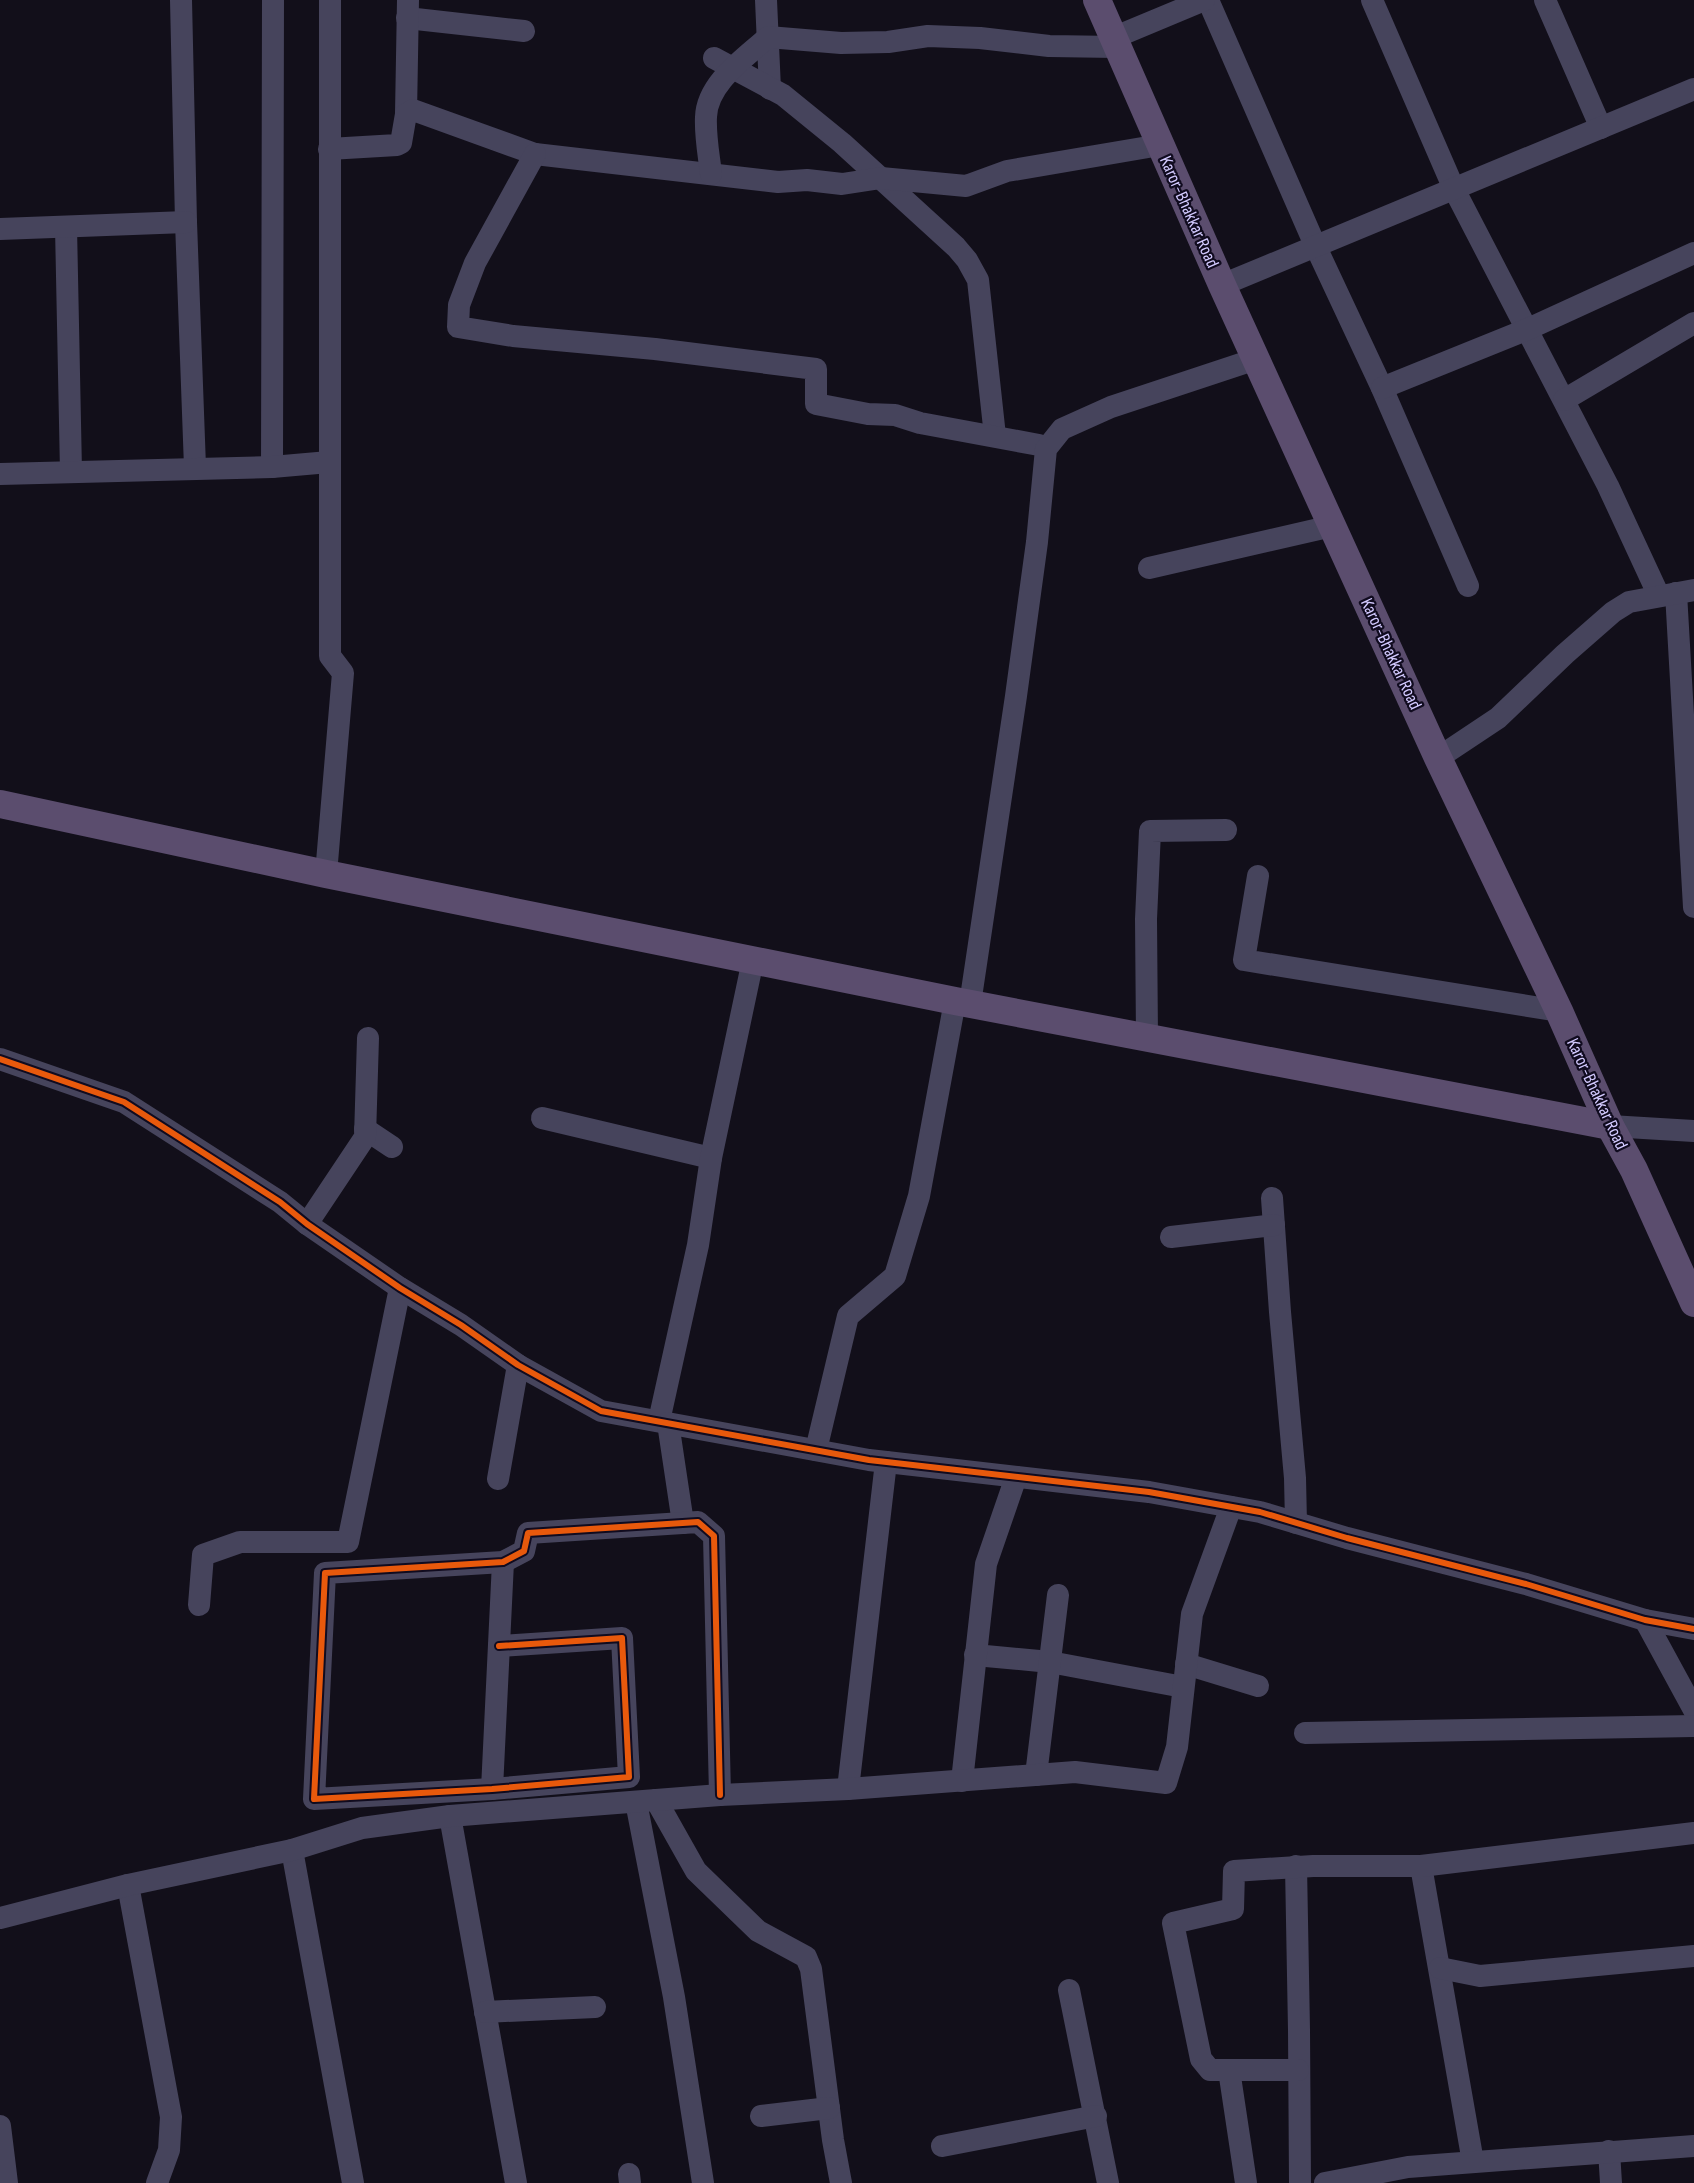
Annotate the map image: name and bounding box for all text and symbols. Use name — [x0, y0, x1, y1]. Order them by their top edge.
street label: Karor-Bhakkar Road — [1155, 153, 1223, 271]
street label: Karor-Bhakkar Road — [1356, 595, 1426, 713]
street label: Karor-Bhakkar Road — [1562, 1035, 1632, 1153]

